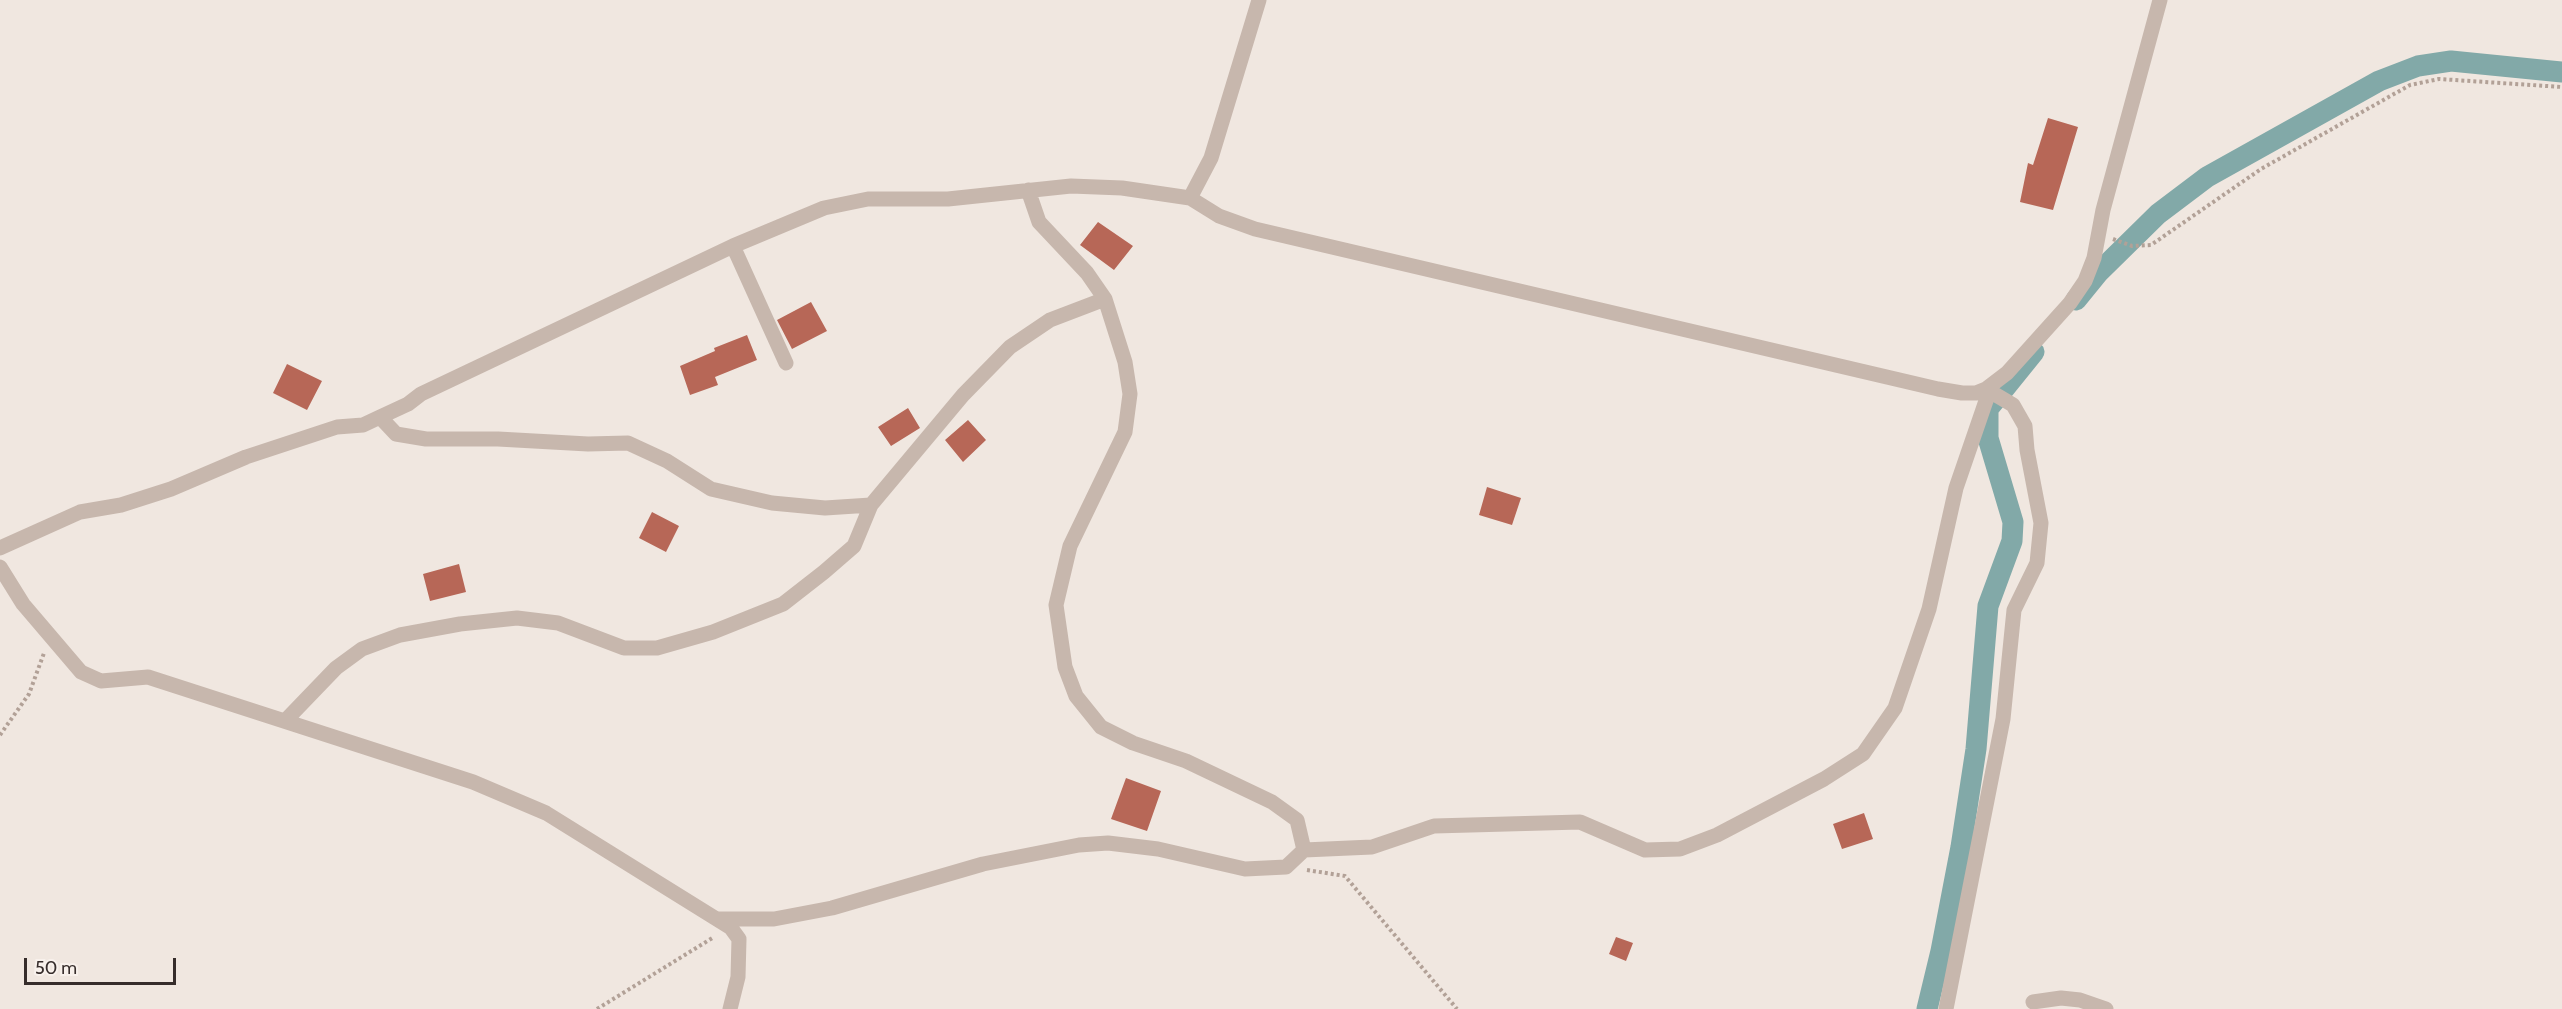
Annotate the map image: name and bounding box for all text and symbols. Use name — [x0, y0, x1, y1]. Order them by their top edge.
scale bar — [27, 946, 178, 984]
text: 50 m — [35, 957, 77, 979]

